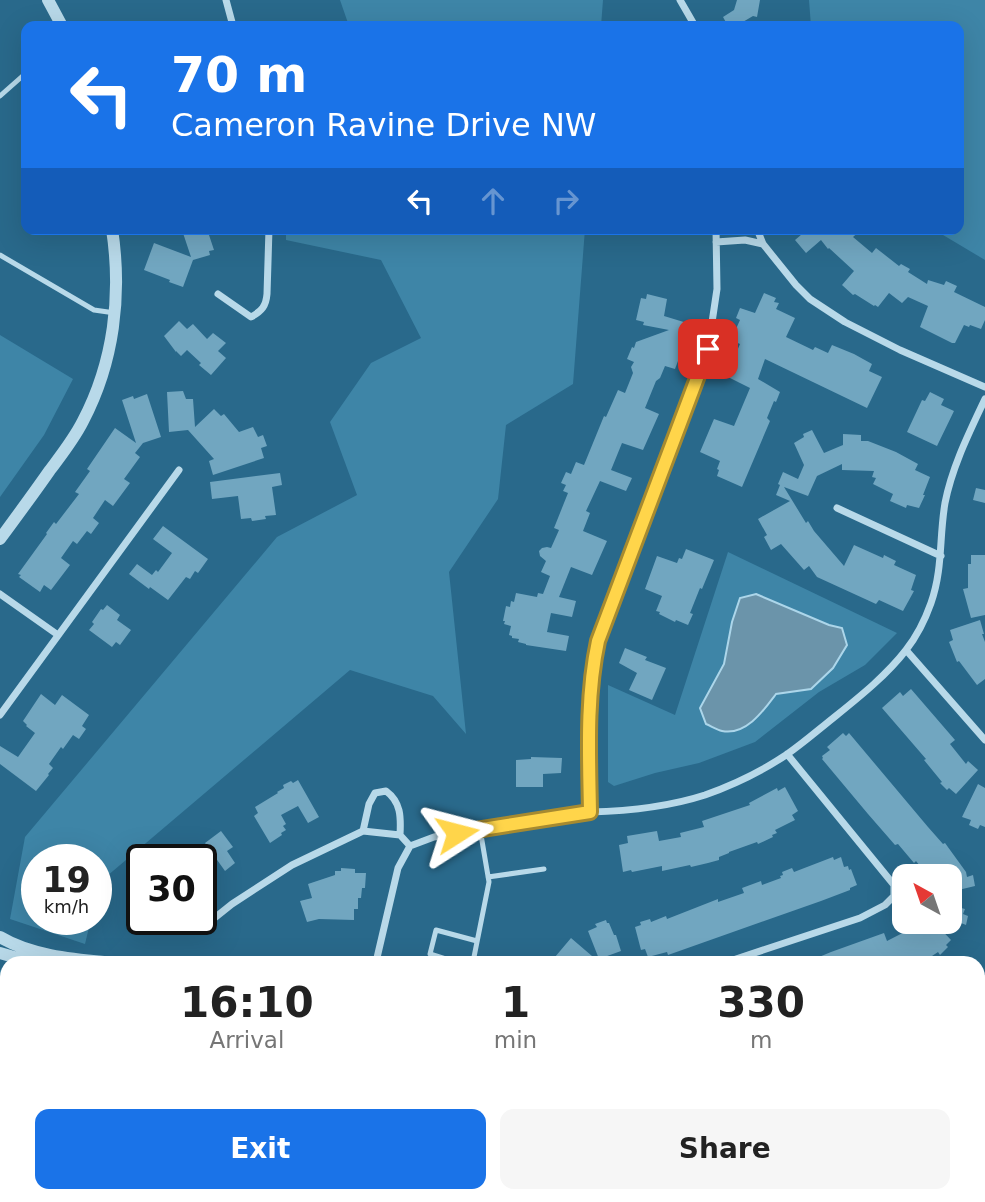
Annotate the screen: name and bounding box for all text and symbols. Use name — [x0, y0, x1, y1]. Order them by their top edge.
text: 70 m — [171, 47, 307, 104]
icon: left — [56, 49, 147, 140]
text: Cameron Ravine Drive NW — [171, 106, 596, 144]
icon: left — [401, 182, 439, 220]
icon: ahead — [474, 182, 512, 220]
icon: right — [547, 182, 585, 220]
pin — [678, 319, 738, 379]
icon: arrive — [689, 330, 727, 368]
position arrow — [420, 796, 494, 870]
speed limit sign: 30 — [126, 844, 217, 935]
text: 19 — [42, 860, 91, 900]
north arrow — [892, 864, 962, 934]
map controls — [892, 864, 962, 934]
text: km/h — [44, 896, 89, 917]
text: 16:10 — [180, 978, 314, 1027]
text: 1 — [501, 978, 530, 1027]
text: 330 — [717, 978, 805, 1027]
text: Arrival — [210, 1027, 284, 1053]
text: min — [494, 1027, 537, 1053]
text: m — [750, 1027, 772, 1053]
button: Exit — [35, 1109, 486, 1189]
button: Share — [500, 1109, 950, 1189]

